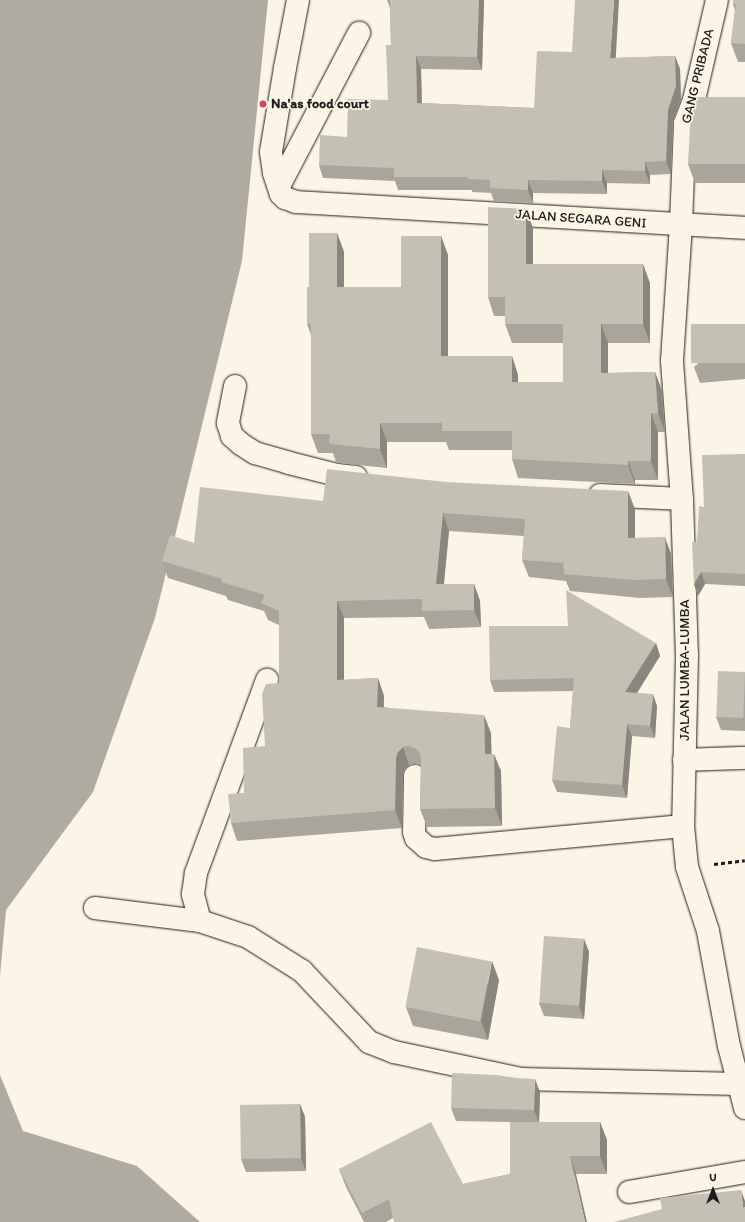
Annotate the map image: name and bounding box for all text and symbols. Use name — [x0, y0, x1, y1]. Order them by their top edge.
street label: GANG PRIBADA — [678, 26, 718, 126]
place label: Na'as food court — [271, 96, 368, 112]
marker: Na'as food court — [258, 99, 268, 109]
street label: JALAN SEGARA GENI — [516, 206, 646, 232]
street label: JALAN LUMBA-LUMBA — [677, 600, 693, 740]
north arrow — [693, 1170, 733, 1210]
text: U — [709, 1171, 717, 1184]

